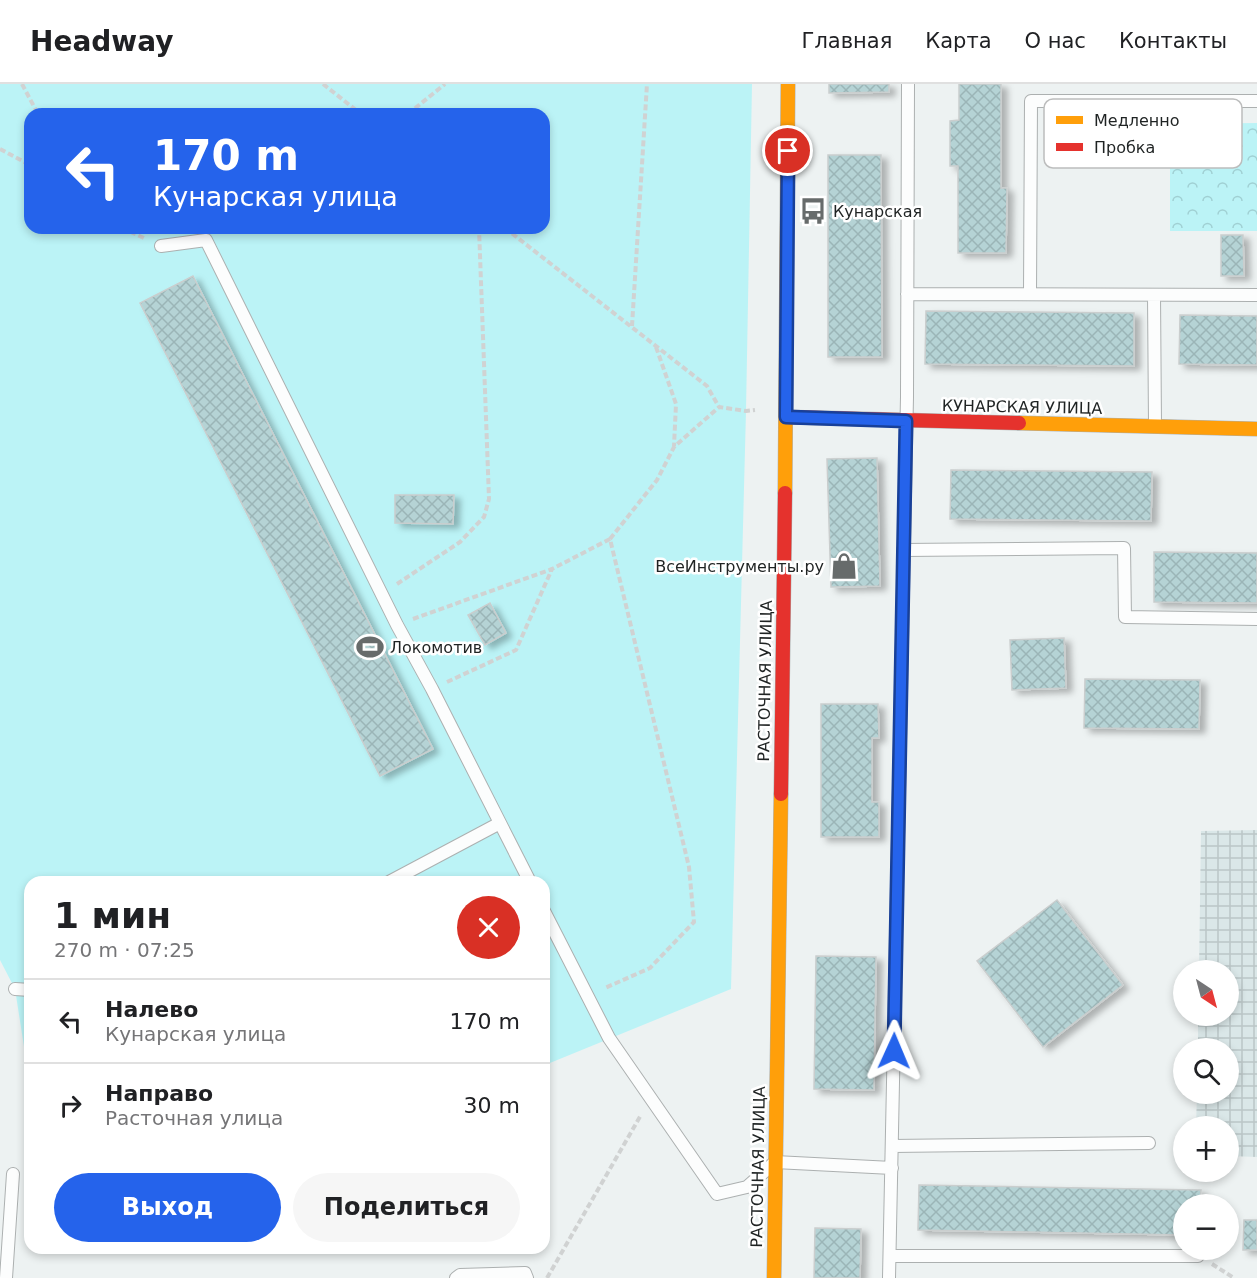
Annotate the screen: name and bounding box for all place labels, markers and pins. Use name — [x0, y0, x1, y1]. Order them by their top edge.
pin — [762, 125, 813, 176]
bus stop icon: Кунарская — [798, 196, 828, 226]
place label: Кунарская — [833, 202, 922, 221]
shop icon: ВсеИнструменты.ру — [829, 551, 859, 581]
place label: ВсеИнструменты.ру — [655, 557, 824, 576]
sports icon: Локомотив — [355, 632, 385, 662]
place label: Локомотив — [390, 638, 482, 657]

